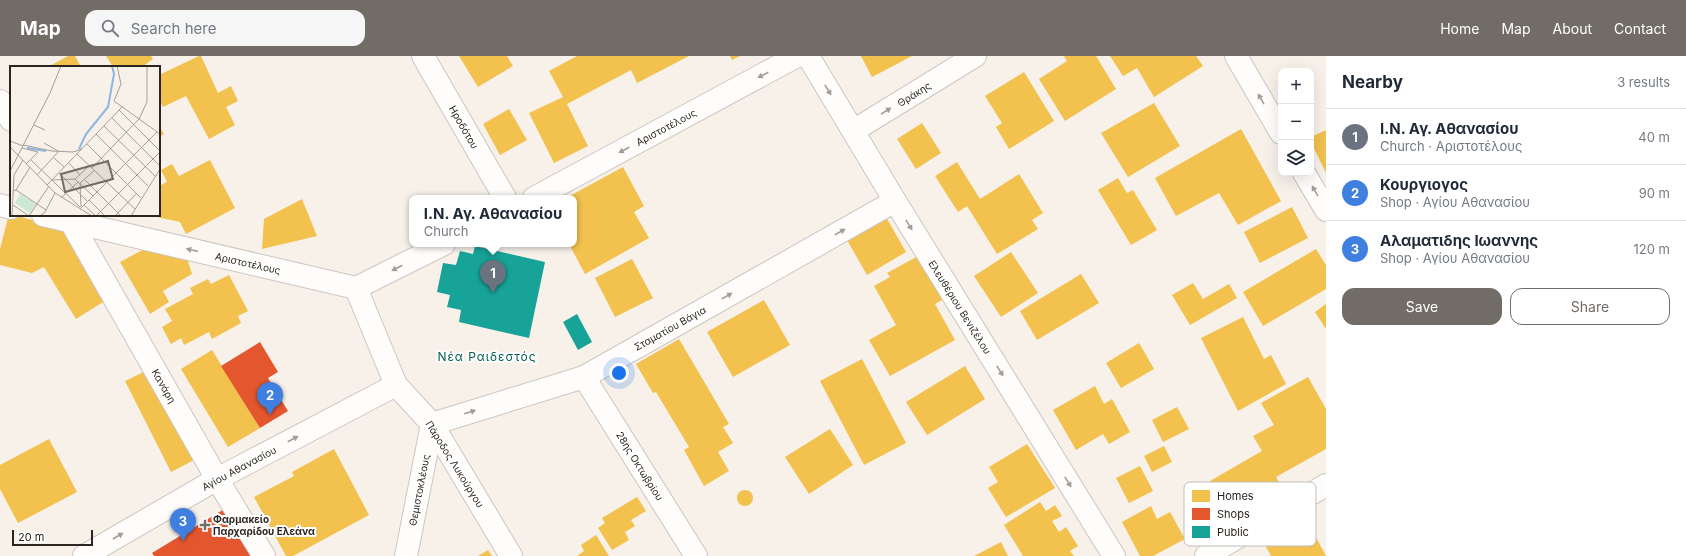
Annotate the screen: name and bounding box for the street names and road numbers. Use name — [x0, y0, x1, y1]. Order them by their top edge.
street label: Θράκης — [895, 79, 934, 110]
street label: Ηροδότου — [447, 103, 481, 151]
street label: Αριστοτέλους — [634, 106, 699, 148]
street label: Αριστοτέλους — [214, 250, 282, 276]
street label: Ελευθέριου Βενιζέλου — [926, 258, 994, 356]
street label: Σταματίου Βάγια — [632, 303, 708, 353]
street label: Κανάρη — [149, 367, 179, 406]
street label: Πάροδος Λυκούργου — [423, 418, 487, 510]
street label: 28ης Οκτωβρίου — [613, 429, 666, 503]
street label: Αγίου Αθανασίου — [200, 443, 278, 493]
street label: Θεμιστοκλέους — [406, 453, 432, 527]

